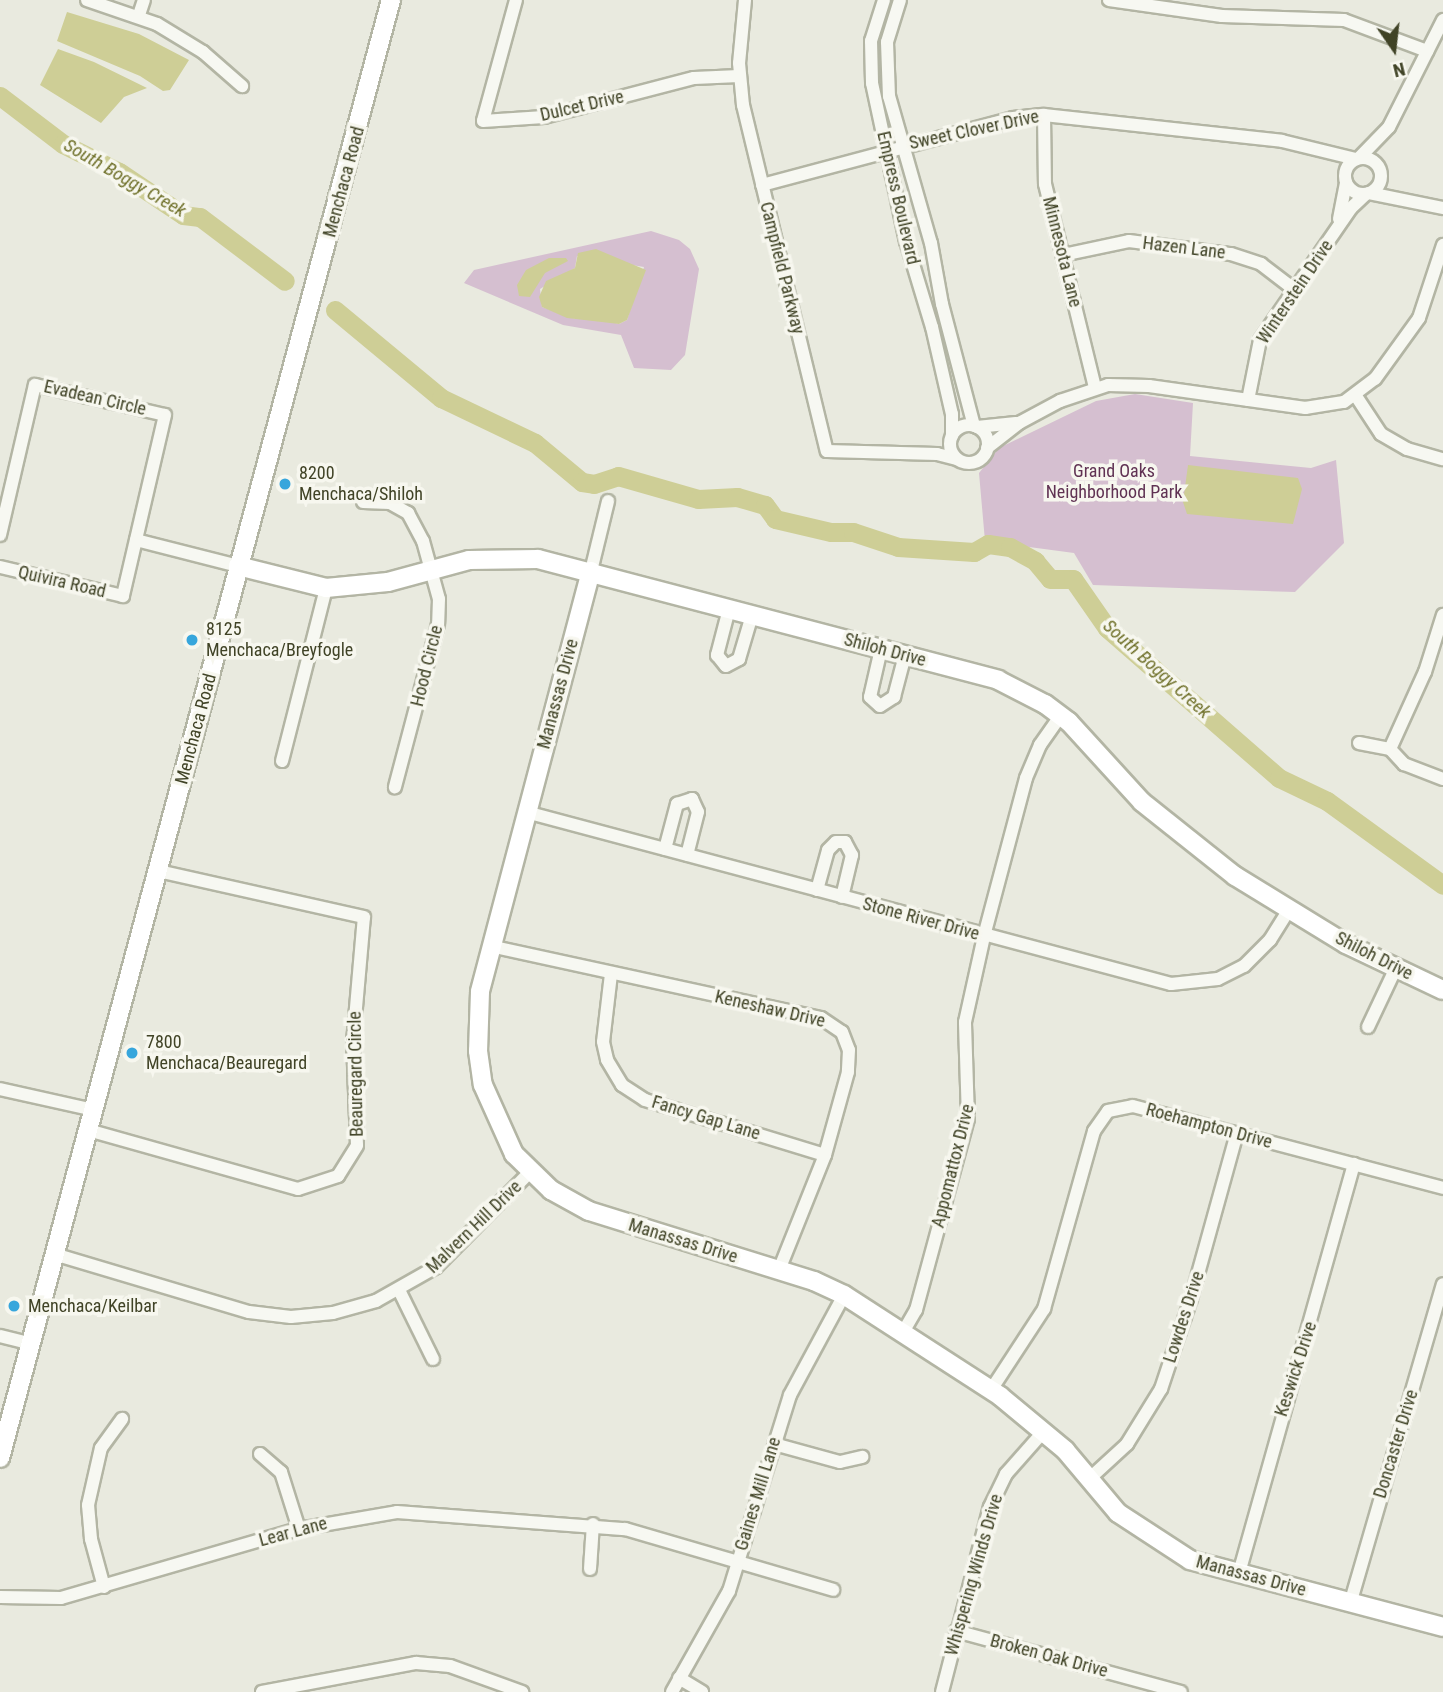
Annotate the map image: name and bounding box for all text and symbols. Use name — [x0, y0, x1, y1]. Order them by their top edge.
north arrow — [1359, 14, 1429, 84]
text: N — [1391, 57, 1408, 82]
street label: Dulcet Drive — [538, 86, 626, 126]
street label: Sweet Clover Drive — [907, 106, 1041, 154]
street label: Menchaca Road — [319, 124, 369, 240]
street label: Empress Boulevard — [872, 129, 924, 267]
water label: South Boggy Creek — [60, 134, 190, 222]
street label: Minnesota Lane — [1038, 194, 1086, 310]
street label: Campfield Parkway — [755, 200, 809, 336]
street label: Hazen Lane — [1141, 232, 1227, 264]
street label: Winterstein Drive — [1252, 236, 1338, 348]
street label: Evadean Circle — [42, 376, 148, 420]
park label: Grand Oaks Neighborhood Park — [1046, 461, 1182, 504]
place label: 8200 Menchaca/Shiloh — [299, 463, 423, 505]
marker: 8200 Menchaca/Shiloh — [277, 476, 293, 492]
street label: Quivira Road — [16, 561, 108, 603]
water label: South Boggy Creek — [1098, 615, 1216, 723]
place label: 8125 Menchaca/Breyfogle — [206, 619, 353, 662]
street label: Hood Circle — [407, 623, 447, 709]
street label: Shiloh Drive — [842, 629, 928, 671]
marker: 8125 Menchaca/Breyfogle — [184, 632, 200, 648]
street label: Manassas Drive — [533, 637, 583, 751]
street label: Menchaca Road — [171, 671, 221, 787]
street label: Stone River Drive — [860, 893, 982, 945]
street label: Shiloh Drive — [1332, 927, 1416, 985]
street label: Keneshaw Drive — [713, 986, 827, 1032]
street label: Beauregard Circle — [344, 1011, 368, 1137]
place label: 7800 Menchaca/Beauregard — [146, 1032, 307, 1074]
marker: 7800 Menchaca/Beauregard — [124, 1045, 140, 1061]
street label: Fancy Gap Lane — [649, 1091, 763, 1145]
street label: Roehampton Drive — [1144, 1099, 1274, 1153]
street label: Appomattox Drive — [927, 1102, 979, 1230]
street label: Malvern Hill Drive — [422, 1176, 526, 1278]
street label: Manassas Drive — [626, 1214, 740, 1268]
street label: Lowdes Drive — [1159, 1269, 1209, 1365]
place label: Menchaca/Keilbar — [28, 1295, 157, 1317]
marker: Menchaca/Keilbar — [6, 1298, 22, 1314]
street label: Keswick Drive — [1271, 1319, 1321, 1419]
street label: Doncaster Drive — [1369, 1387, 1423, 1501]
street label: Gaines Mill Lane — [731, 1435, 785, 1553]
street label: Whispering Winds Drive — [941, 1492, 1007, 1658]
street label: Lear Lane — [257, 1513, 329, 1551]
street label: Manassas Drive — [1194, 1551, 1308, 1601]
street label: Broken Oak Drive — [988, 1630, 1110, 1682]

